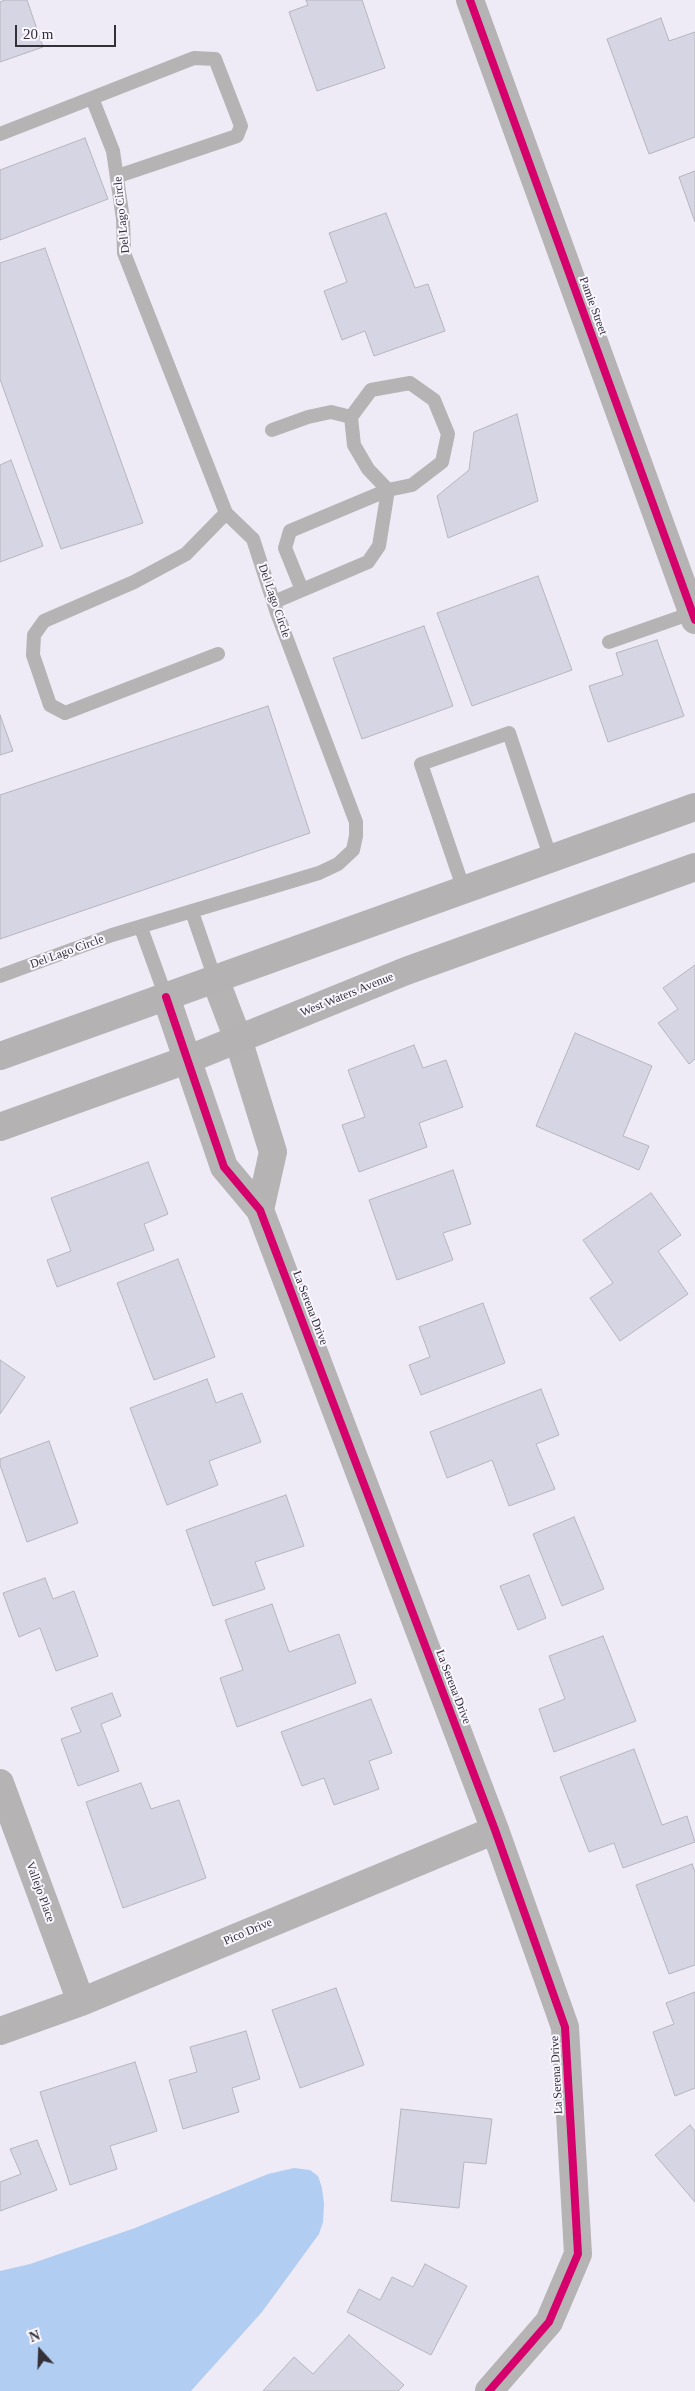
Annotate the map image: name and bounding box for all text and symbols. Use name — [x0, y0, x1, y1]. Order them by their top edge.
scale bar — [18, 15, 119, 47]
text: 20 m — [23, 26, 53, 42]
street label: Del Lago Circle — [111, 176, 133, 254]
street label: Pamie Street — [576, 275, 610, 337]
street label: Del Lago Circle — [255, 562, 293, 640]
street label: Del Lago Circle — [28, 932, 106, 972]
street label: West Waters Avenue — [298, 970, 396, 1020]
street label: La Serena Drive — [289, 1269, 331, 1347]
street label: La Serena Drive — [432, 1648, 474, 1726]
street label: Vallejo Place — [22, 1860, 58, 1924]
street label: Pico Drive — [221, 1915, 275, 1949]
street label: La Serena Drive — [548, 2035, 566, 2115]
north arrow — [15, 2326, 65, 2376]
text: N — [27, 2328, 42, 2345]

